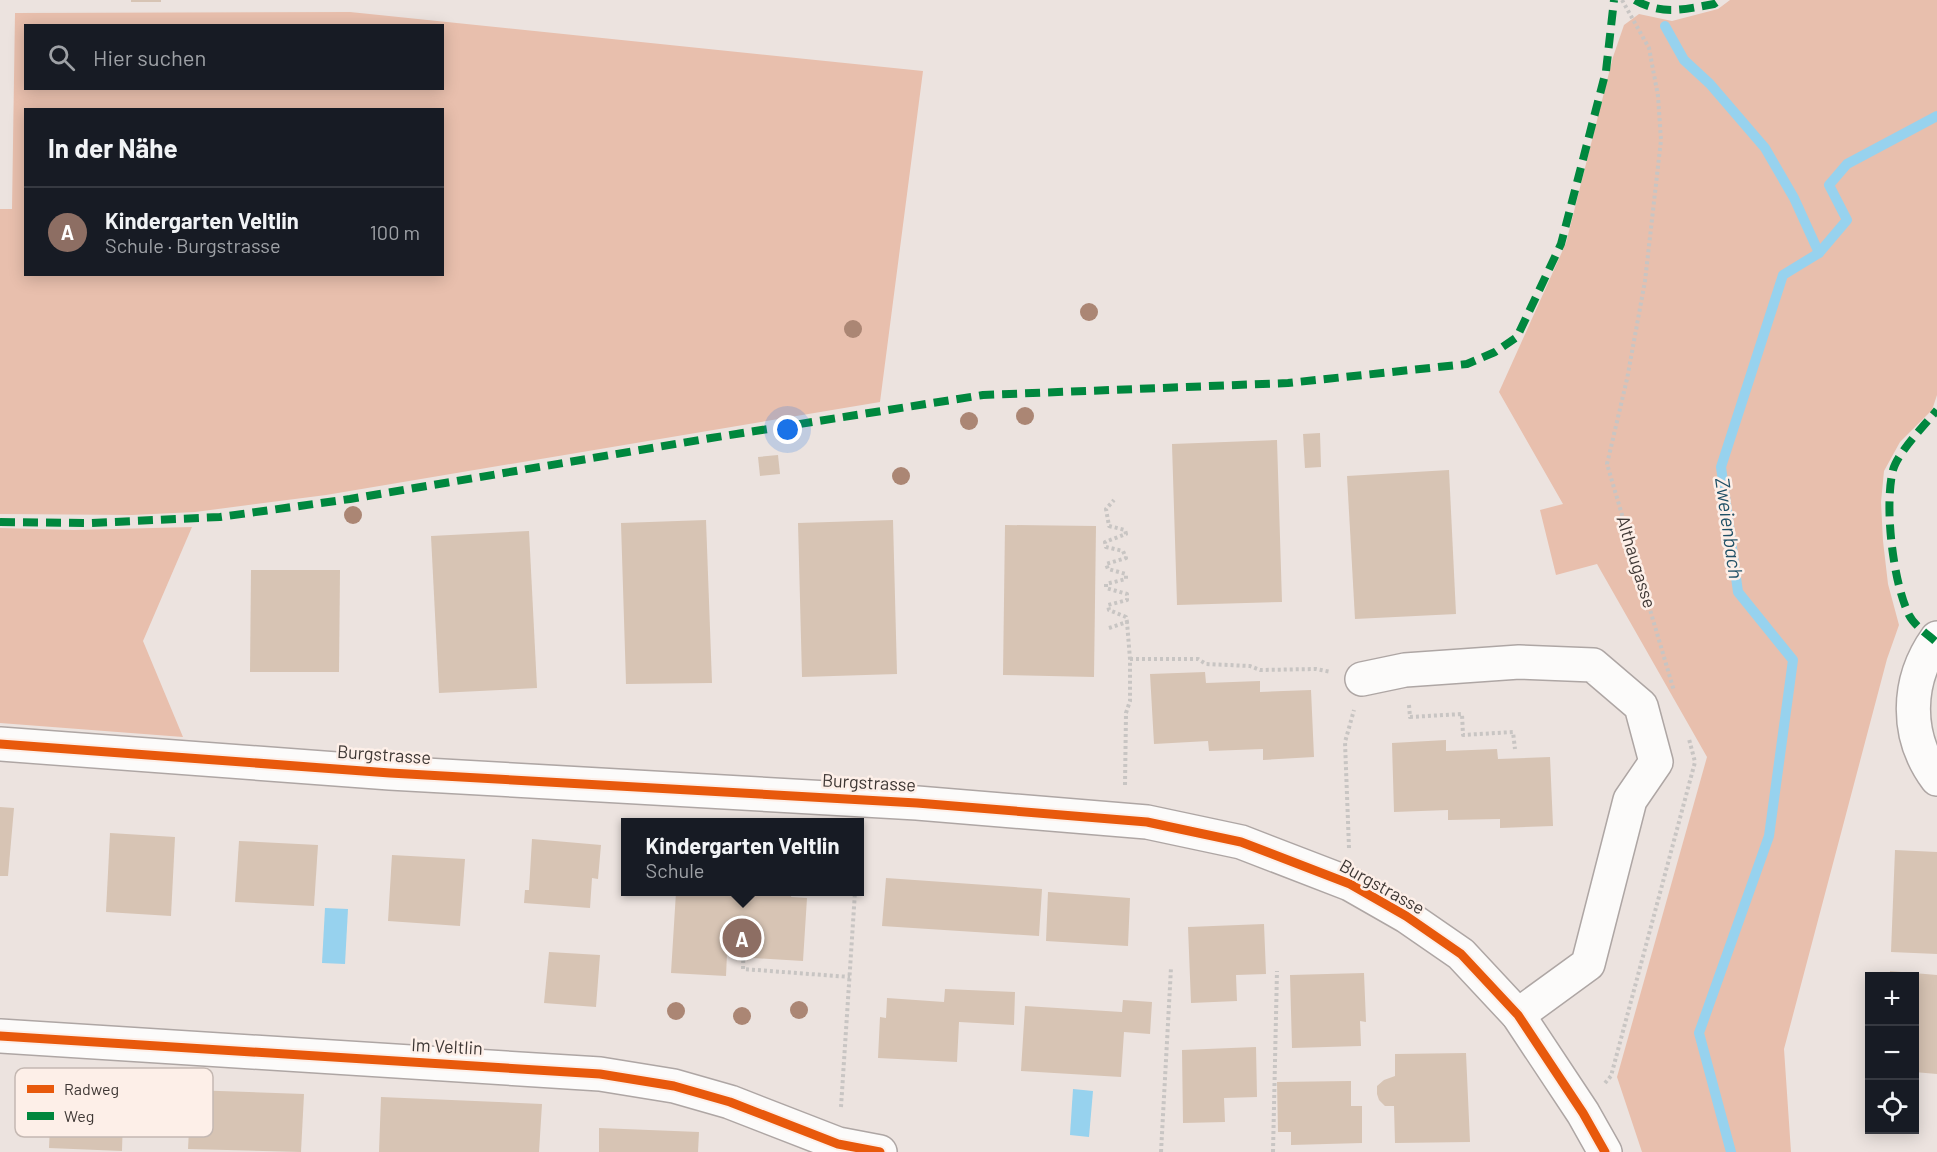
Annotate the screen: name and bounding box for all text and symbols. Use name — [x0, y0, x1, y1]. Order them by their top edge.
search box — [24, 24, 444, 90]
icon: search — [45, 41, 78, 74]
text: Hier suchen — [93, 44, 206, 70]
text: In der Nähe — [48, 132, 178, 163]
text: Kindergarten Veltlin — [105, 207, 299, 233]
text: A — [61, 220, 74, 244]
text: 100 m — [370, 220, 420, 244]
text: Schule · Burgstrasse — [105, 233, 281, 257]
your location — [773, 415, 802, 444]
water label: Zweienbach — [1711, 476, 1749, 580]
street label: Althaugasse — [1612, 513, 1661, 611]
street label: Burgstrasse — [336, 740, 432, 768]
street label: Burgstrasse — [822, 769, 917, 795]
popup — [621, 818, 864, 896]
text: Kindergarten Veltlin — [646, 832, 839, 858]
street label: Burgstrasse — [1336, 854, 1429, 919]
text: Schule — [646, 858, 704, 882]
pin: A — [722, 916, 762, 960]
map controls — [1865, 972, 1919, 1134]
button: + — [1865, 972, 1919, 1026]
button: − — [1865, 1026, 1919, 1080]
street label: Im Veltlin — [411, 1033, 483, 1059]
legend — [15, 1068, 213, 1137]
text: Radweg — [64, 1079, 119, 1098]
button: locate — [1865, 1080, 1919, 1134]
text: Weg — [64, 1106, 94, 1125]

